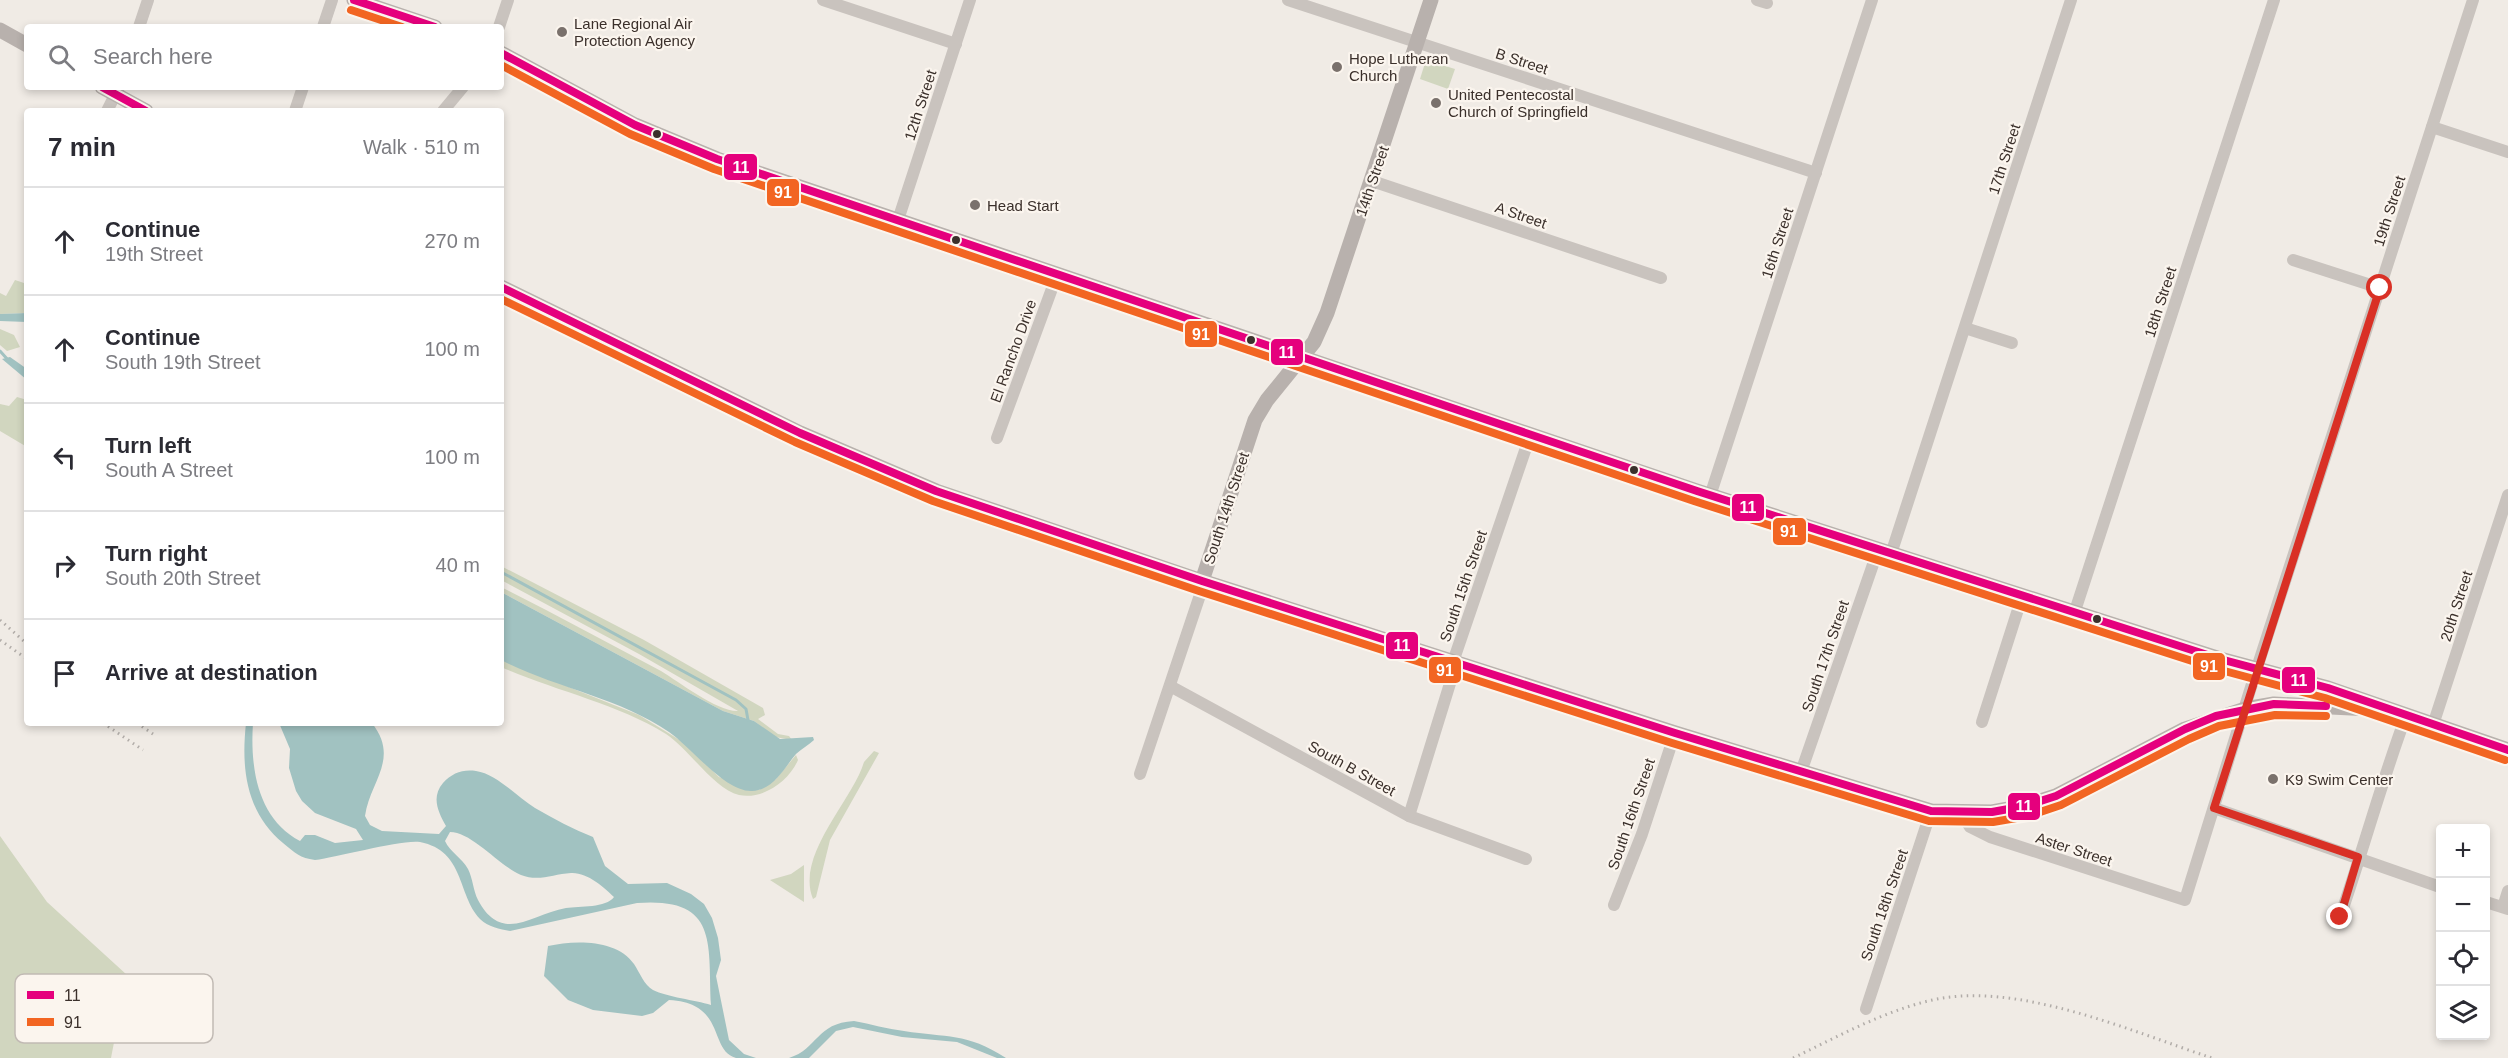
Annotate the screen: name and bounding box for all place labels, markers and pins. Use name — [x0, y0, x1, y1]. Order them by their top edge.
place label: Lane Regional Air Protection Agency — [574, 15, 695, 49]
marker: Lane Regional Air Protection Agency — [555, 25, 569, 39]
place label: Hope Lutheran Church — [1349, 50, 1448, 84]
marker: Hope Lutheran Church — [1330, 60, 1344, 74]
place label: United Pentecostal Church of Springfield — [1448, 86, 1588, 120]
marker: United Pentecostal Church of Springfield — [1429, 96, 1443, 110]
unlabelled marker — [651, 128, 663, 140]
place label: Head Start — [987, 197, 1060, 214]
marker: Head Start — [968, 198, 982, 212]
unlabelled marker — [950, 234, 962, 246]
unlabelled marker — [1245, 334, 1257, 346]
unlabelled marker — [1628, 464, 1640, 476]
unlabelled marker — [2091, 613, 2103, 625]
place label: K9 Swim Center — [2285, 771, 2393, 788]
marker: K9 Swim Center — [2266, 772, 2280, 786]

